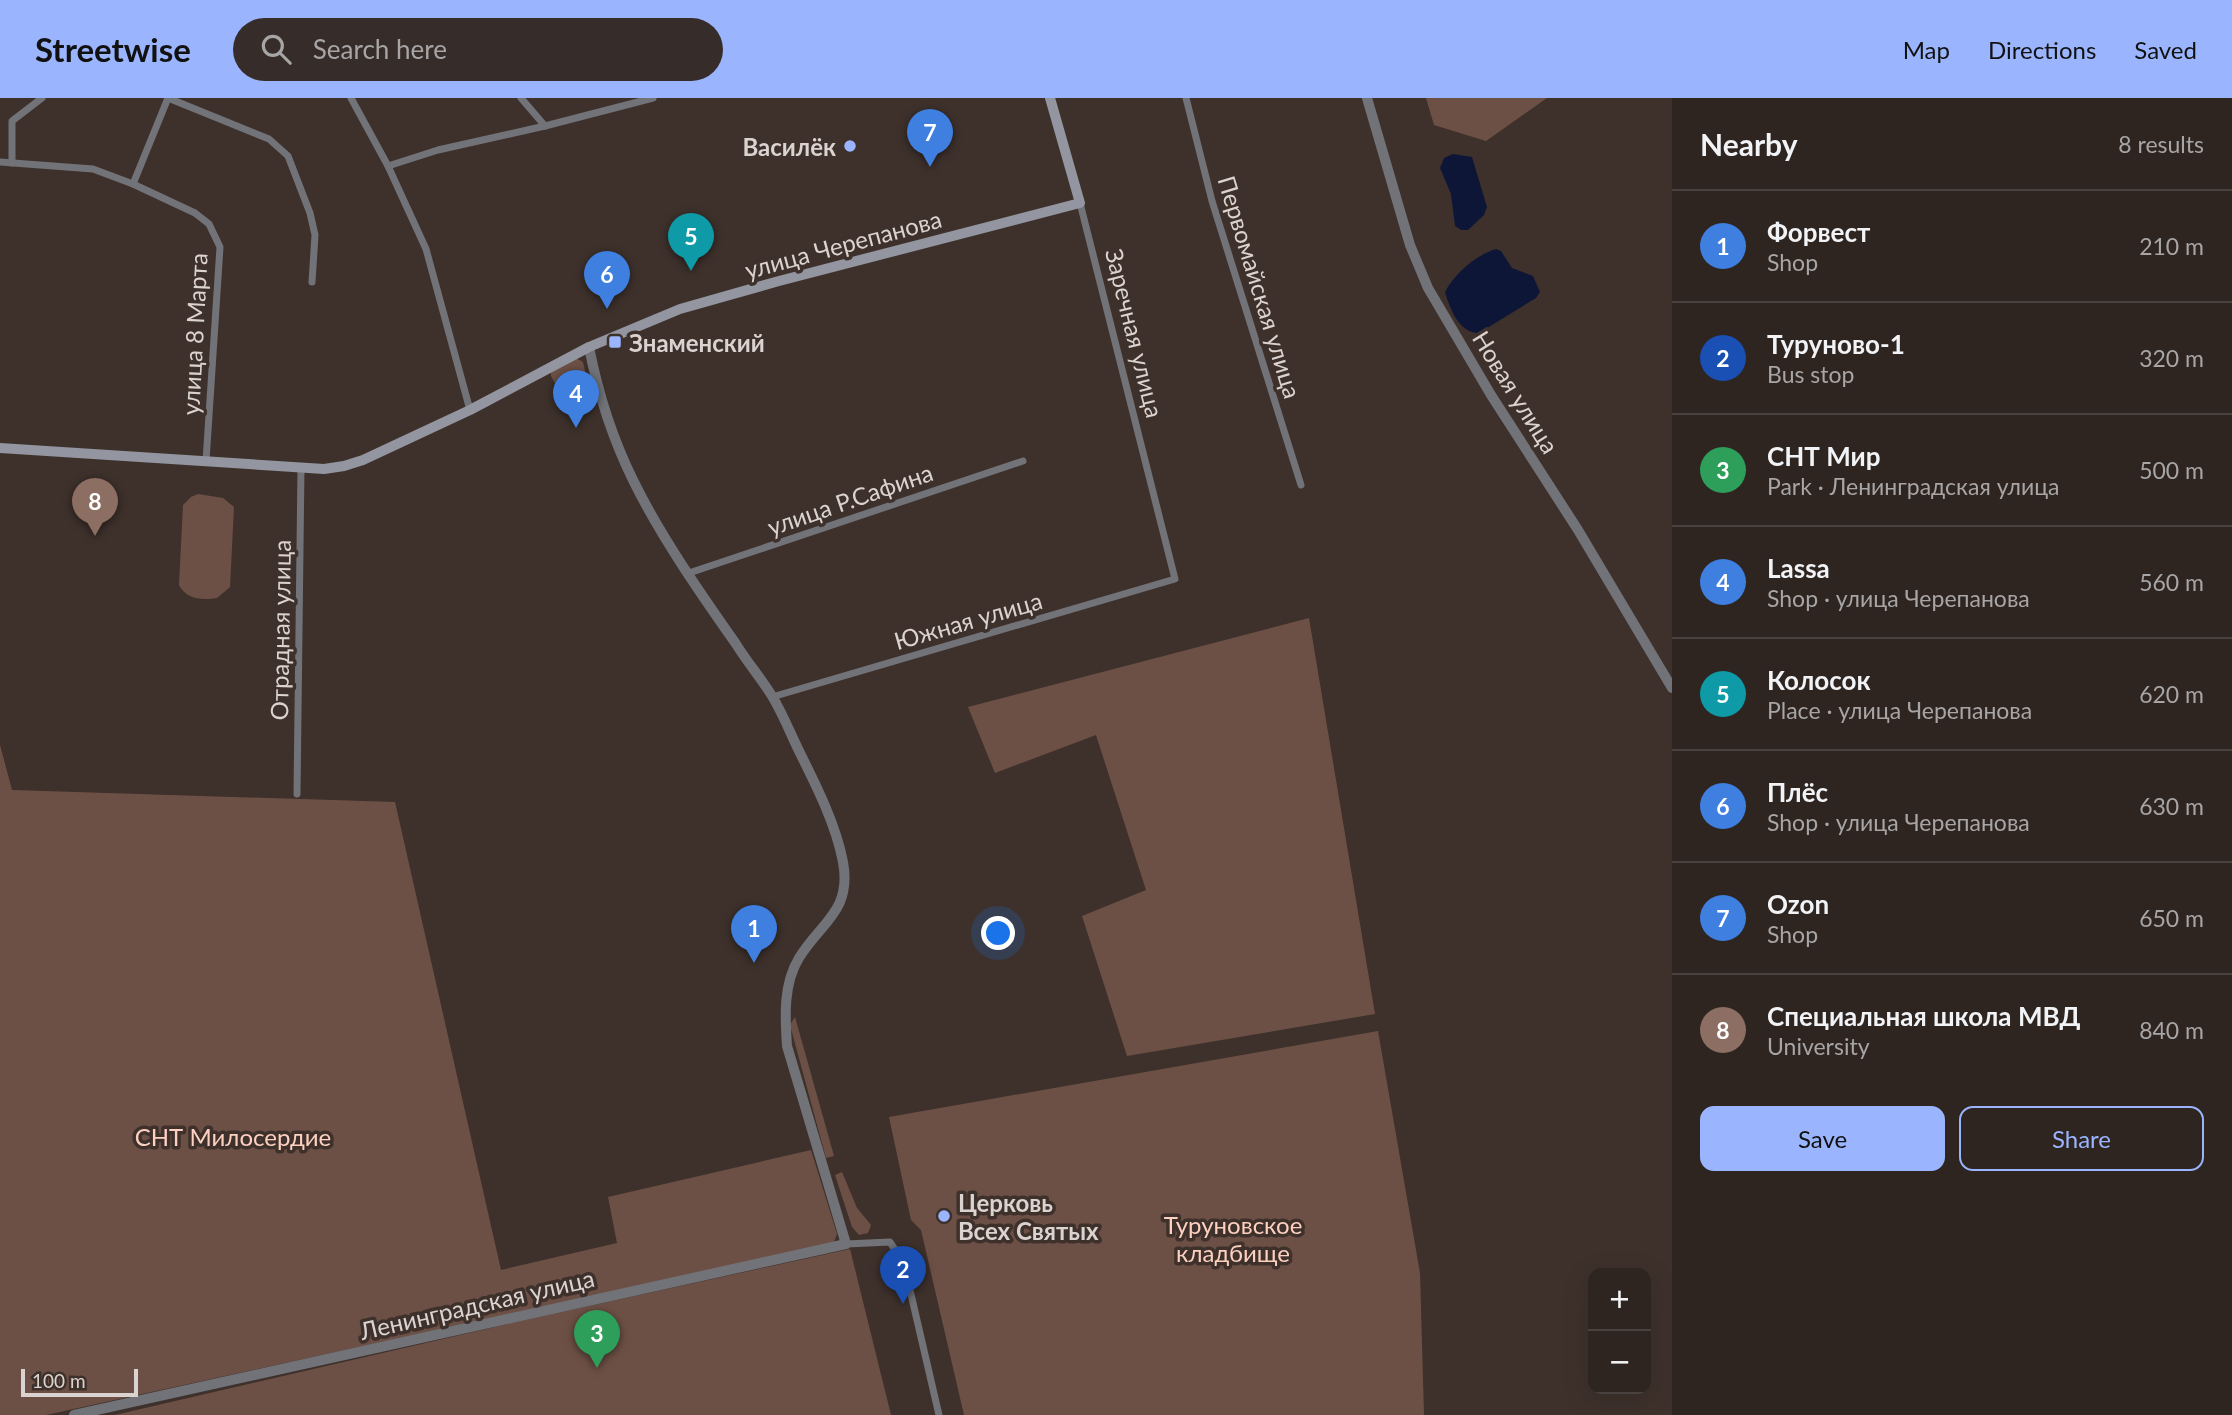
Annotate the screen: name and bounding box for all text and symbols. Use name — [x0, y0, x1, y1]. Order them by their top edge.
search box — [233, 18, 723, 81]
text: Streetwise — [35, 29, 191, 69]
icon: search — [257, 30, 295, 68]
text: Search here — [313, 33, 447, 65]
text: Map — [1903, 35, 1950, 64]
text: Directions — [1988, 35, 2096, 64]
text: Saved — [2134, 35, 2197, 64]
pin: 7 — [907, 109, 953, 167]
text: Nearby — [1700, 126, 1798, 162]
text: 8 results — [2118, 130, 2204, 158]
place label: Василёк — [742, 132, 836, 161]
marker: Василёк — [842, 138, 858, 154]
street label: Первомайская улица — [1212, 172, 1308, 402]
street label: улица Черепанова — [741, 204, 945, 284]
pin: 5 — [668, 213, 714, 271]
text: Форвест — [1767, 216, 1870, 248]
text: 1 — [1716, 232, 1730, 260]
text: 210 m — [2139, 232, 2204, 260]
street label: Заречная улица — [1100, 246, 1170, 420]
text: Shop — [1767, 248, 1818, 276]
pin: 6 — [584, 251, 630, 309]
street label: улица 8 Марта — [175, 252, 213, 416]
street label: Новая улица — [1467, 325, 1565, 459]
place label: Знаменский — [629, 328, 765, 357]
text: Туруново-1 — [1767, 328, 1905, 360]
marker: Знаменский — [607, 334, 623, 350]
text: 2 — [1716, 344, 1730, 372]
text: 320 m — [2139, 344, 2204, 372]
text: Bus stop — [1767, 360, 1854, 388]
pin: 4 — [553, 370, 599, 428]
text: СНТ Мир — [1767, 440, 1880, 472]
text: 3 — [1716, 456, 1730, 484]
text: 500 m — [2139, 456, 2204, 484]
street label: улица Р.Сафина — [764, 457, 936, 541]
text: Park · Ленинградская улица — [1767, 472, 2060, 500]
pin: 8 — [72, 478, 118, 536]
street label: Отрадная улица — [264, 539, 296, 721]
text: Lassa — [1767, 552, 1830, 584]
text: 4 — [1716, 568, 1730, 596]
text: 560 m — [2139, 568, 2204, 596]
text: Shop · улица Черепанова — [1767, 584, 2030, 612]
street label: Южная улица — [891, 585, 1045, 655]
text: Колосок — [1767, 664, 1871, 696]
text: 5 — [1716, 680, 1730, 708]
text: 620 m — [2139, 680, 2204, 708]
text: Place · улица Черепанова — [1767, 696, 2032, 724]
text: Плёс — [1767, 776, 1828, 808]
text: 6 — [1716, 792, 1730, 820]
text: 630 m — [2139, 792, 2204, 820]
text: Shop · улица Черепанова — [1767, 808, 2030, 836]
text: Ozon — [1767, 888, 1829, 920]
text: 7 — [1716, 904, 1730, 932]
text: 650 m — [2139, 904, 2204, 932]
pin: 1 — [731, 905, 777, 963]
your location — [981, 916, 1015, 950]
text: Shop — [1767, 920, 1818, 948]
text: Специальная школа МВД — [1767, 1000, 2081, 1032]
text: 8 — [1716, 1016, 1730, 1044]
text: 840 m — [2139, 1016, 2204, 1044]
text: University — [1767, 1032, 1870, 1060]
button: Save — [1700, 1106, 1945, 1171]
button: Share — [1959, 1106, 2204, 1171]
park label: СНТ Милосердие — [135, 1122, 331, 1151]
place label: Церковь Всех Святых — [958, 1188, 1099, 1245]
marker: Церковь Всех Святых — [936, 1208, 952, 1224]
park label: Туруновское кладбище — [1164, 1210, 1302, 1267]
pin: 2 — [880, 1246, 926, 1304]
street label: Ленинградская улица — [356, 1263, 597, 1345]
map controls — [1588, 1268, 1651, 1394]
button: + — [1588, 1268, 1651, 1331]
pin: 3 — [574, 1310, 620, 1368]
button: − — [1588, 1331, 1651, 1394]
scale bar — [21, 1366, 138, 1398]
text: 100 m — [32, 1369, 86, 1392]

